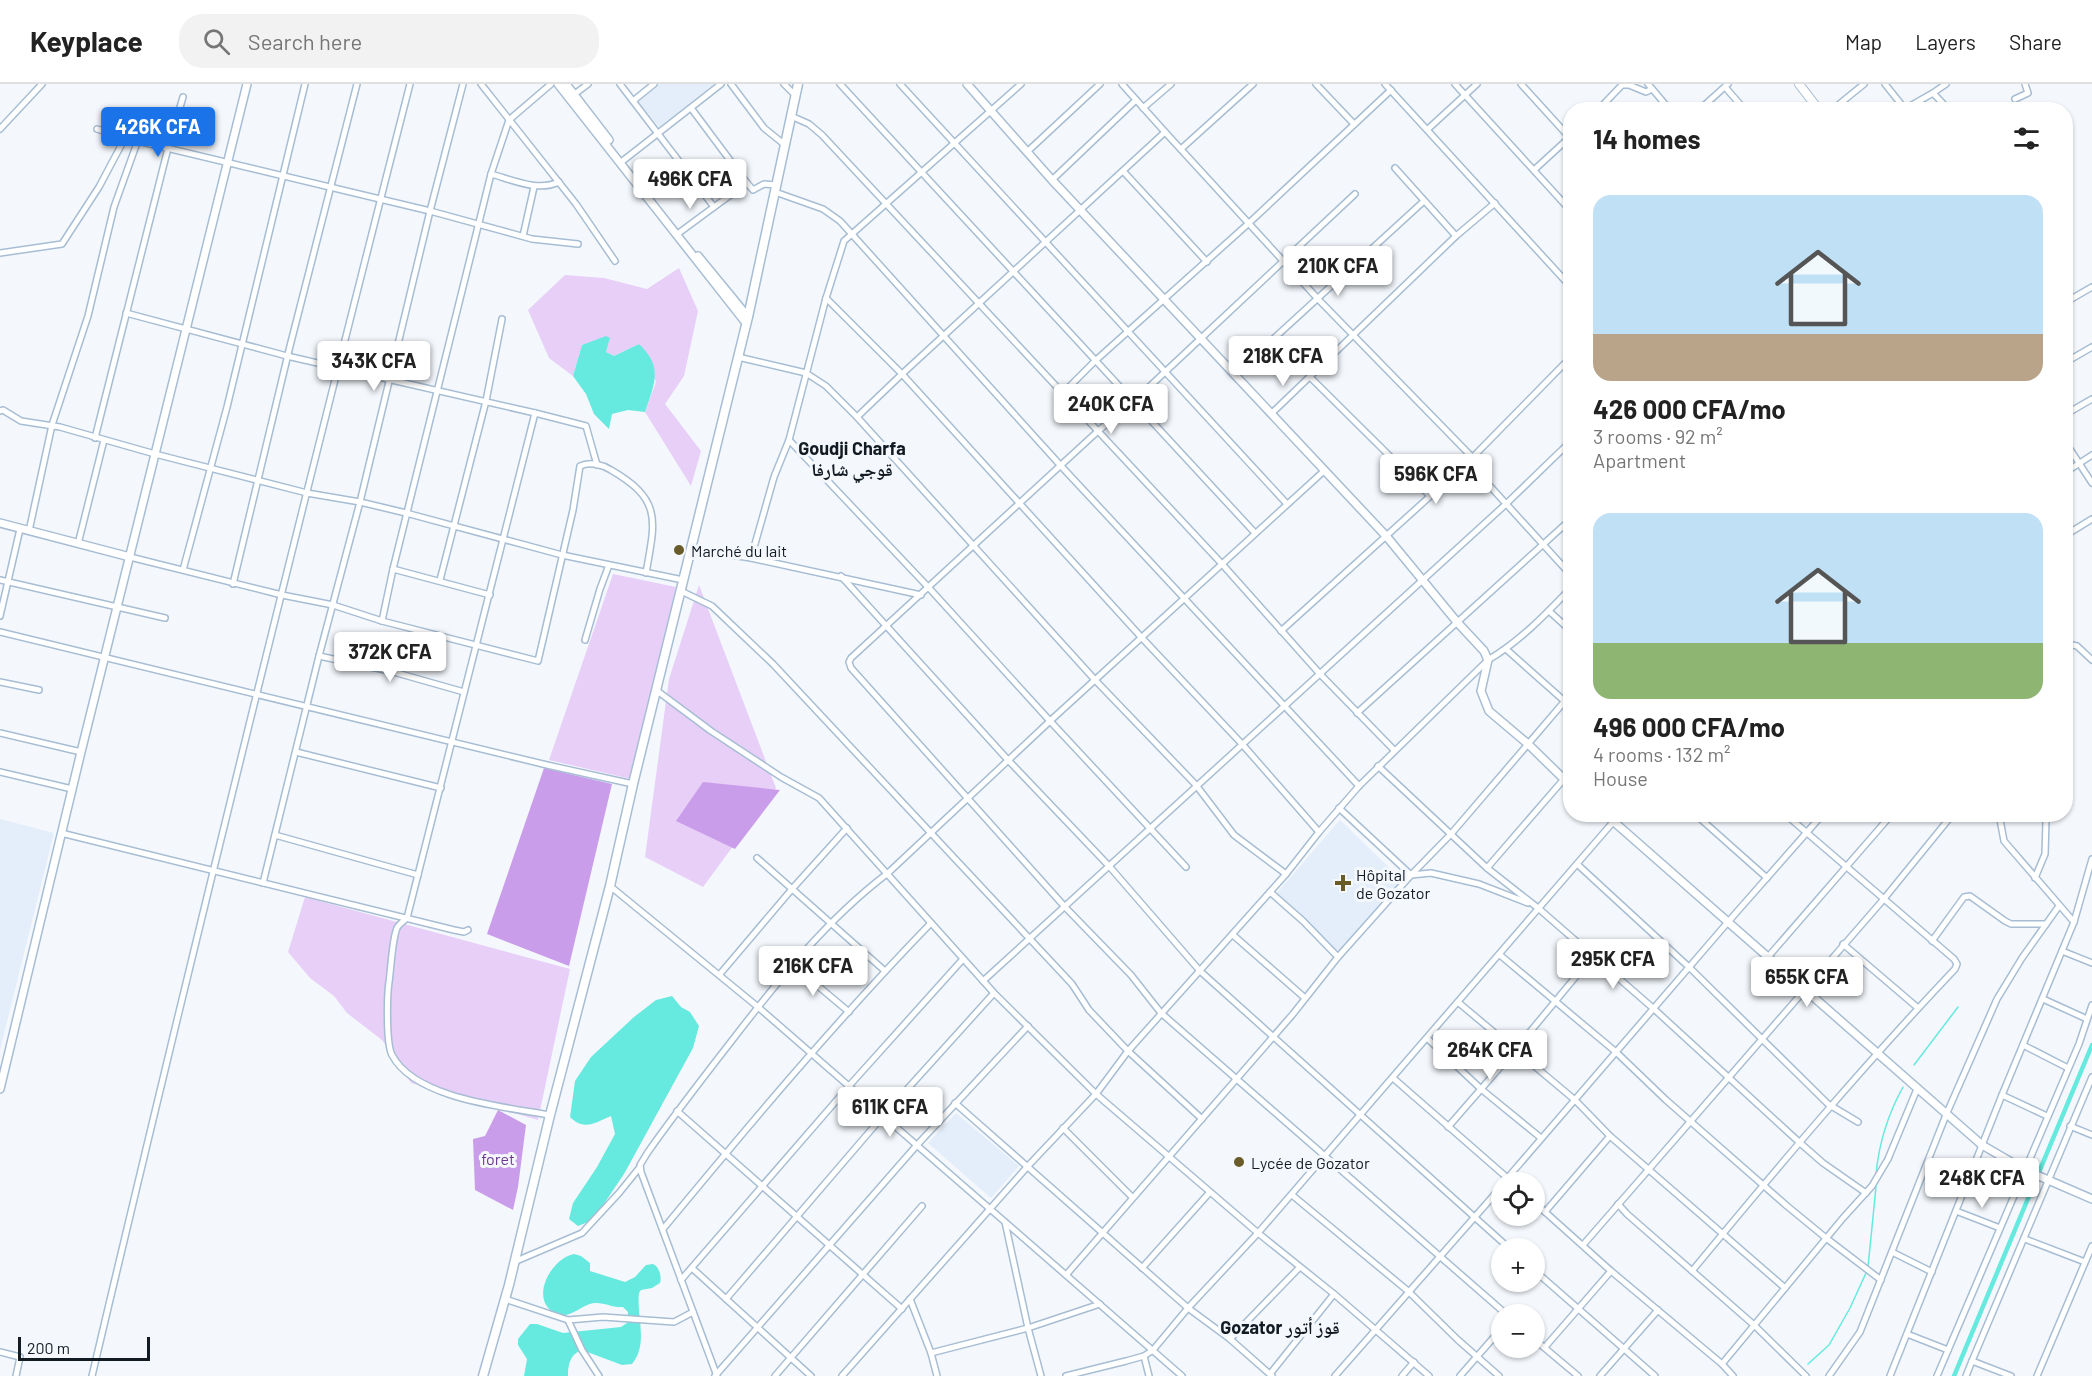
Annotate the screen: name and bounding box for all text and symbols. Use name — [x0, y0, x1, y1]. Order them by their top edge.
search box — [179, 14, 599, 68]
text: Keyplace — [30, 24, 143, 58]
icon: search — [200, 25, 233, 58]
text: Search here — [248, 28, 362, 54]
text: Map — [1845, 29, 1882, 54]
text: Layers — [1915, 29, 1976, 54]
text: Share — [2009, 29, 2062, 54]
pin: 426K CFA — [96, 107, 220, 158]
text: 426K CFA — [115, 114, 201, 138]
icon: filters — [2010, 122, 2043, 155]
text: 14 homes — [1593, 123, 1700, 154]
pin: 496K CFA — [628, 159, 752, 210]
text: 496K CFA — [647, 166, 733, 190]
icon: home — [1764, 234, 1872, 342]
pin: 210K CFA — [1276, 246, 1400, 297]
text: 210K CFA — [1297, 253, 1379, 277]
pin: 218K CFA — [1221, 336, 1345, 387]
pin: 343K CFA — [312, 341, 436, 392]
text: 218K CFA — [1243, 343, 1323, 367]
text: 343K CFA — [331, 348, 417, 372]
pin: 240K CFA — [1049, 384, 1173, 435]
text: 240K CFA — [1068, 391, 1154, 415]
text: 426 000 CFA/mo — [1593, 393, 1786, 424]
text: 3 rooms · 92 m² — [1593, 424, 1723, 448]
district label: Goudji Charfa قوجي شارفا — [798, 437, 906, 484]
text: Apartment — [1593, 448, 1686, 472]
pin: 596K CFA — [1374, 454, 1498, 505]
text: 596K CFA — [1394, 461, 1478, 485]
place label: Marché du lait — [691, 541, 787, 560]
marker: Marché du lait — [672, 543, 686, 557]
icon: home — [1764, 552, 1872, 660]
pin: 372K CFA — [328, 632, 452, 683]
text: 372K CFA — [348, 639, 432, 663]
text: 496 000 CFA/mo — [1593, 711, 1785, 742]
text: 4 rooms · 132 m² — [1593, 742, 1730, 766]
text: House — [1593, 766, 1648, 790]
place label: Hôpital de Gozator — [1356, 865, 1431, 902]
marker: Hôpital de Gozator — [1334, 874, 1352, 892]
pin: 295K CFA — [1551, 939, 1675, 990]
pin: 216K CFA — [751, 946, 875, 997]
text: 295K CFA — [1571, 946, 1655, 970]
text: 216K CFA — [773, 953, 853, 977]
pin: 655K CFA — [1745, 957, 1869, 1008]
text: 655K CFA — [1765, 964, 1849, 988]
pin: 264K CFA — [1428, 1030, 1552, 1081]
text: 264K CFA — [1447, 1037, 1533, 1061]
pin: 611K CFA — [828, 1087, 952, 1138]
text: 611K CFA — [852, 1094, 928, 1118]
park label: foret — [481, 1149, 515, 1168]
place label: Lycée de Gozator — [1251, 1153, 1370, 1172]
marker: Lycée de Gozator — [1232, 1155, 1246, 1169]
pin: 248K CFA — [1920, 1158, 2044, 1209]
text: 248K CFA — [1939, 1165, 2025, 1189]
map controls — [1491, 1172, 1545, 1358]
button: locate — [1491, 1172, 1545, 1226]
button: + — [1491, 1238, 1545, 1292]
button: − — [1491, 1304, 1545, 1358]
district label: Gozator قوز أتور — [1220, 1316, 1340, 1338]
scale bar — [18, 1334, 150, 1362]
text: 200 m — [27, 1338, 70, 1357]

